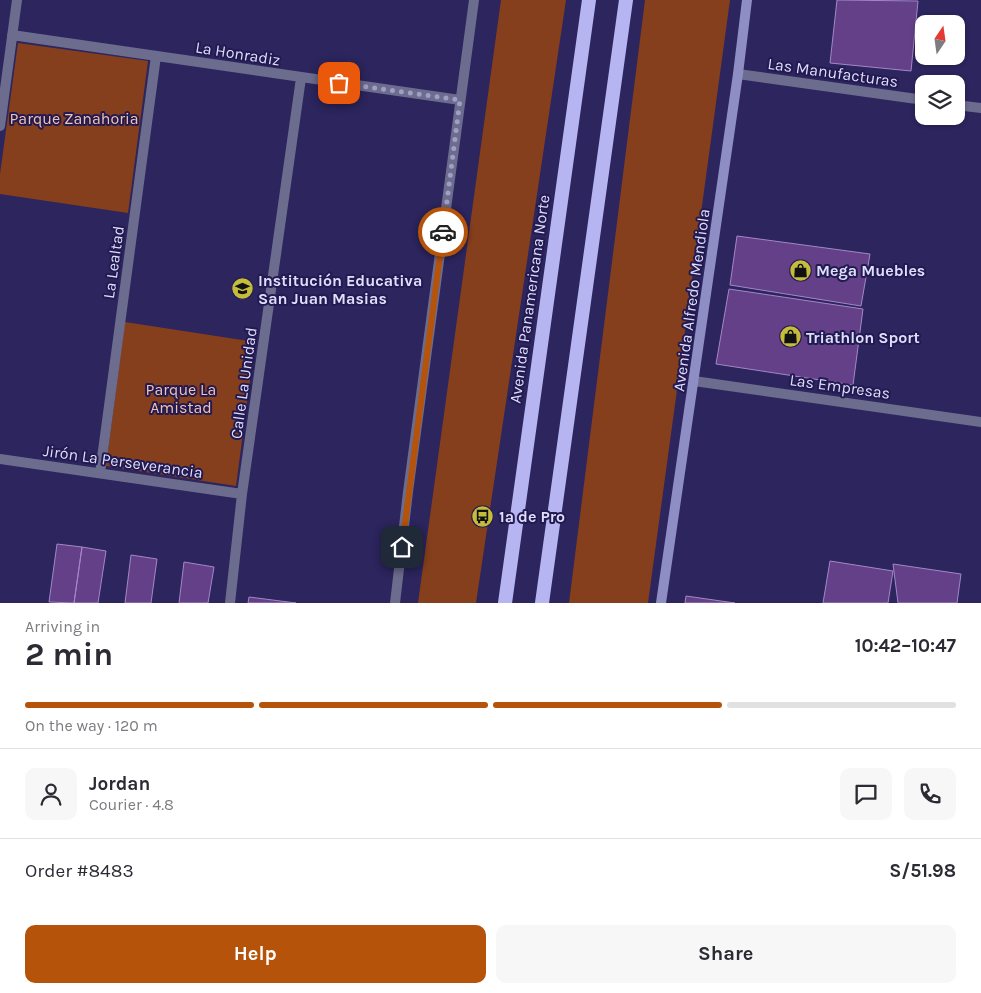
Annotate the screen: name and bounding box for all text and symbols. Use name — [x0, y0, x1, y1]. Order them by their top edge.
north arrow — [915, 15, 965, 65]
map controls — [915, 15, 965, 125]
street label: La Honradiz — [194, 37, 282, 70]
street label: Las Manufacturas — [767, 54, 899, 91]
pin — [318, 62, 360, 104]
icon: bag — [325, 69, 353, 97]
button: layers — [915, 75, 965, 125]
park label: Parque Zanahoria — [10, 109, 139, 128]
street label: Avenida Panamericana Norte — [505, 194, 554, 405]
courier — [418, 207, 468, 257]
street label: Avenida Alfredo Mendiola — [669, 207, 714, 393]
icon: car — [429, 218, 457, 246]
street label: La Lealtad — [99, 224, 128, 300]
shop icon: Mega Muebles — [788, 258, 812, 282]
place label: Mega Muebles — [816, 261, 925, 280]
place label: Institución Educativa San Juan Masias — [258, 271, 422, 308]
school or university icon: Institución Educativa San Juan Masias — [230, 277, 254, 301]
shop icon: Triathlon Sport — [778, 325, 802, 349]
street label: Calle La Unidad — [226, 326, 261, 440]
place label: Triathlon Sport — [806, 328, 920, 347]
street label: Las Empresas — [788, 370, 891, 403]
park label: Parque La Amistad — [146, 380, 216, 417]
street label: Jirón La Perseverancia — [42, 441, 204, 482]
bus stop icon: 1ª de Pro — [471, 504, 495, 528]
place label: 1ª de Pro — [499, 507, 565, 526]
pin — [381, 526, 423, 568]
icon: home — [388, 533, 416, 561]
text: Arriving in — [25, 617, 100, 636]
text: 10:42–10:47 — [855, 635, 956, 657]
text: 2 min — [25, 636, 113, 673]
text: On the way · 120 m — [25, 716, 158, 735]
button: person — [25, 768, 77, 820]
button: chat — [840, 768, 892, 820]
button: phone — [904, 768, 956, 820]
text: Jordan — [89, 773, 150, 795]
text: Courier · 4.8 — [89, 795, 174, 814]
text: Order #8483 — [25, 860, 134, 882]
text: S/51.98 — [889, 860, 956, 882]
button: Help — [25, 925, 486, 983]
button: Share — [496, 925, 956, 983]

